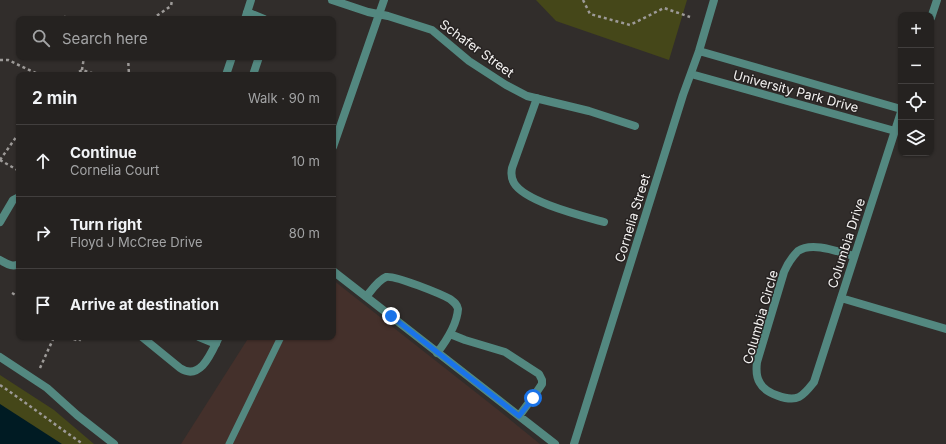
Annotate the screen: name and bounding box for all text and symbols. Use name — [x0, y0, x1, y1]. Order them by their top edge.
map controls — [898, 12, 934, 156]
button: + — [898, 12, 934, 48]
search box — [16, 16, 336, 60]
street label: Schafer Street — [437, 16, 517, 80]
icon: search — [30, 27, 52, 49]
text: Search here — [62, 29, 148, 48]
button: − — [898, 48, 934, 84]
street label: University Park Drive — [731, 67, 861, 115]
button: locate — [898, 84, 934, 120]
text: 2 min — [32, 88, 77, 108]
text: Walk · 90 m — [248, 90, 320, 106]
button: layers — [898, 120, 934, 156]
text: Continue — [70, 143, 137, 162]
icon: ahead — [32, 150, 54, 172]
text: 10 m — [291, 153, 320, 169]
text: Cornelia Court — [70, 162, 159, 178]
street label: Cornelia Street — [611, 172, 653, 264]
street label: Columbia Drive — [824, 196, 868, 290]
text: Turn right — [70, 215, 142, 234]
icon: right — [32, 222, 54, 244]
text: 80 m — [289, 225, 320, 241]
text: Floyd J McCree Drive — [70, 234, 203, 250]
street label: Columbia Circle — [739, 268, 781, 366]
icon: arrive — [32, 294, 54, 316]
text: Arrive at destination — [70, 295, 219, 314]
route end — [382, 307, 400, 325]
route start — [524, 389, 542, 407]

